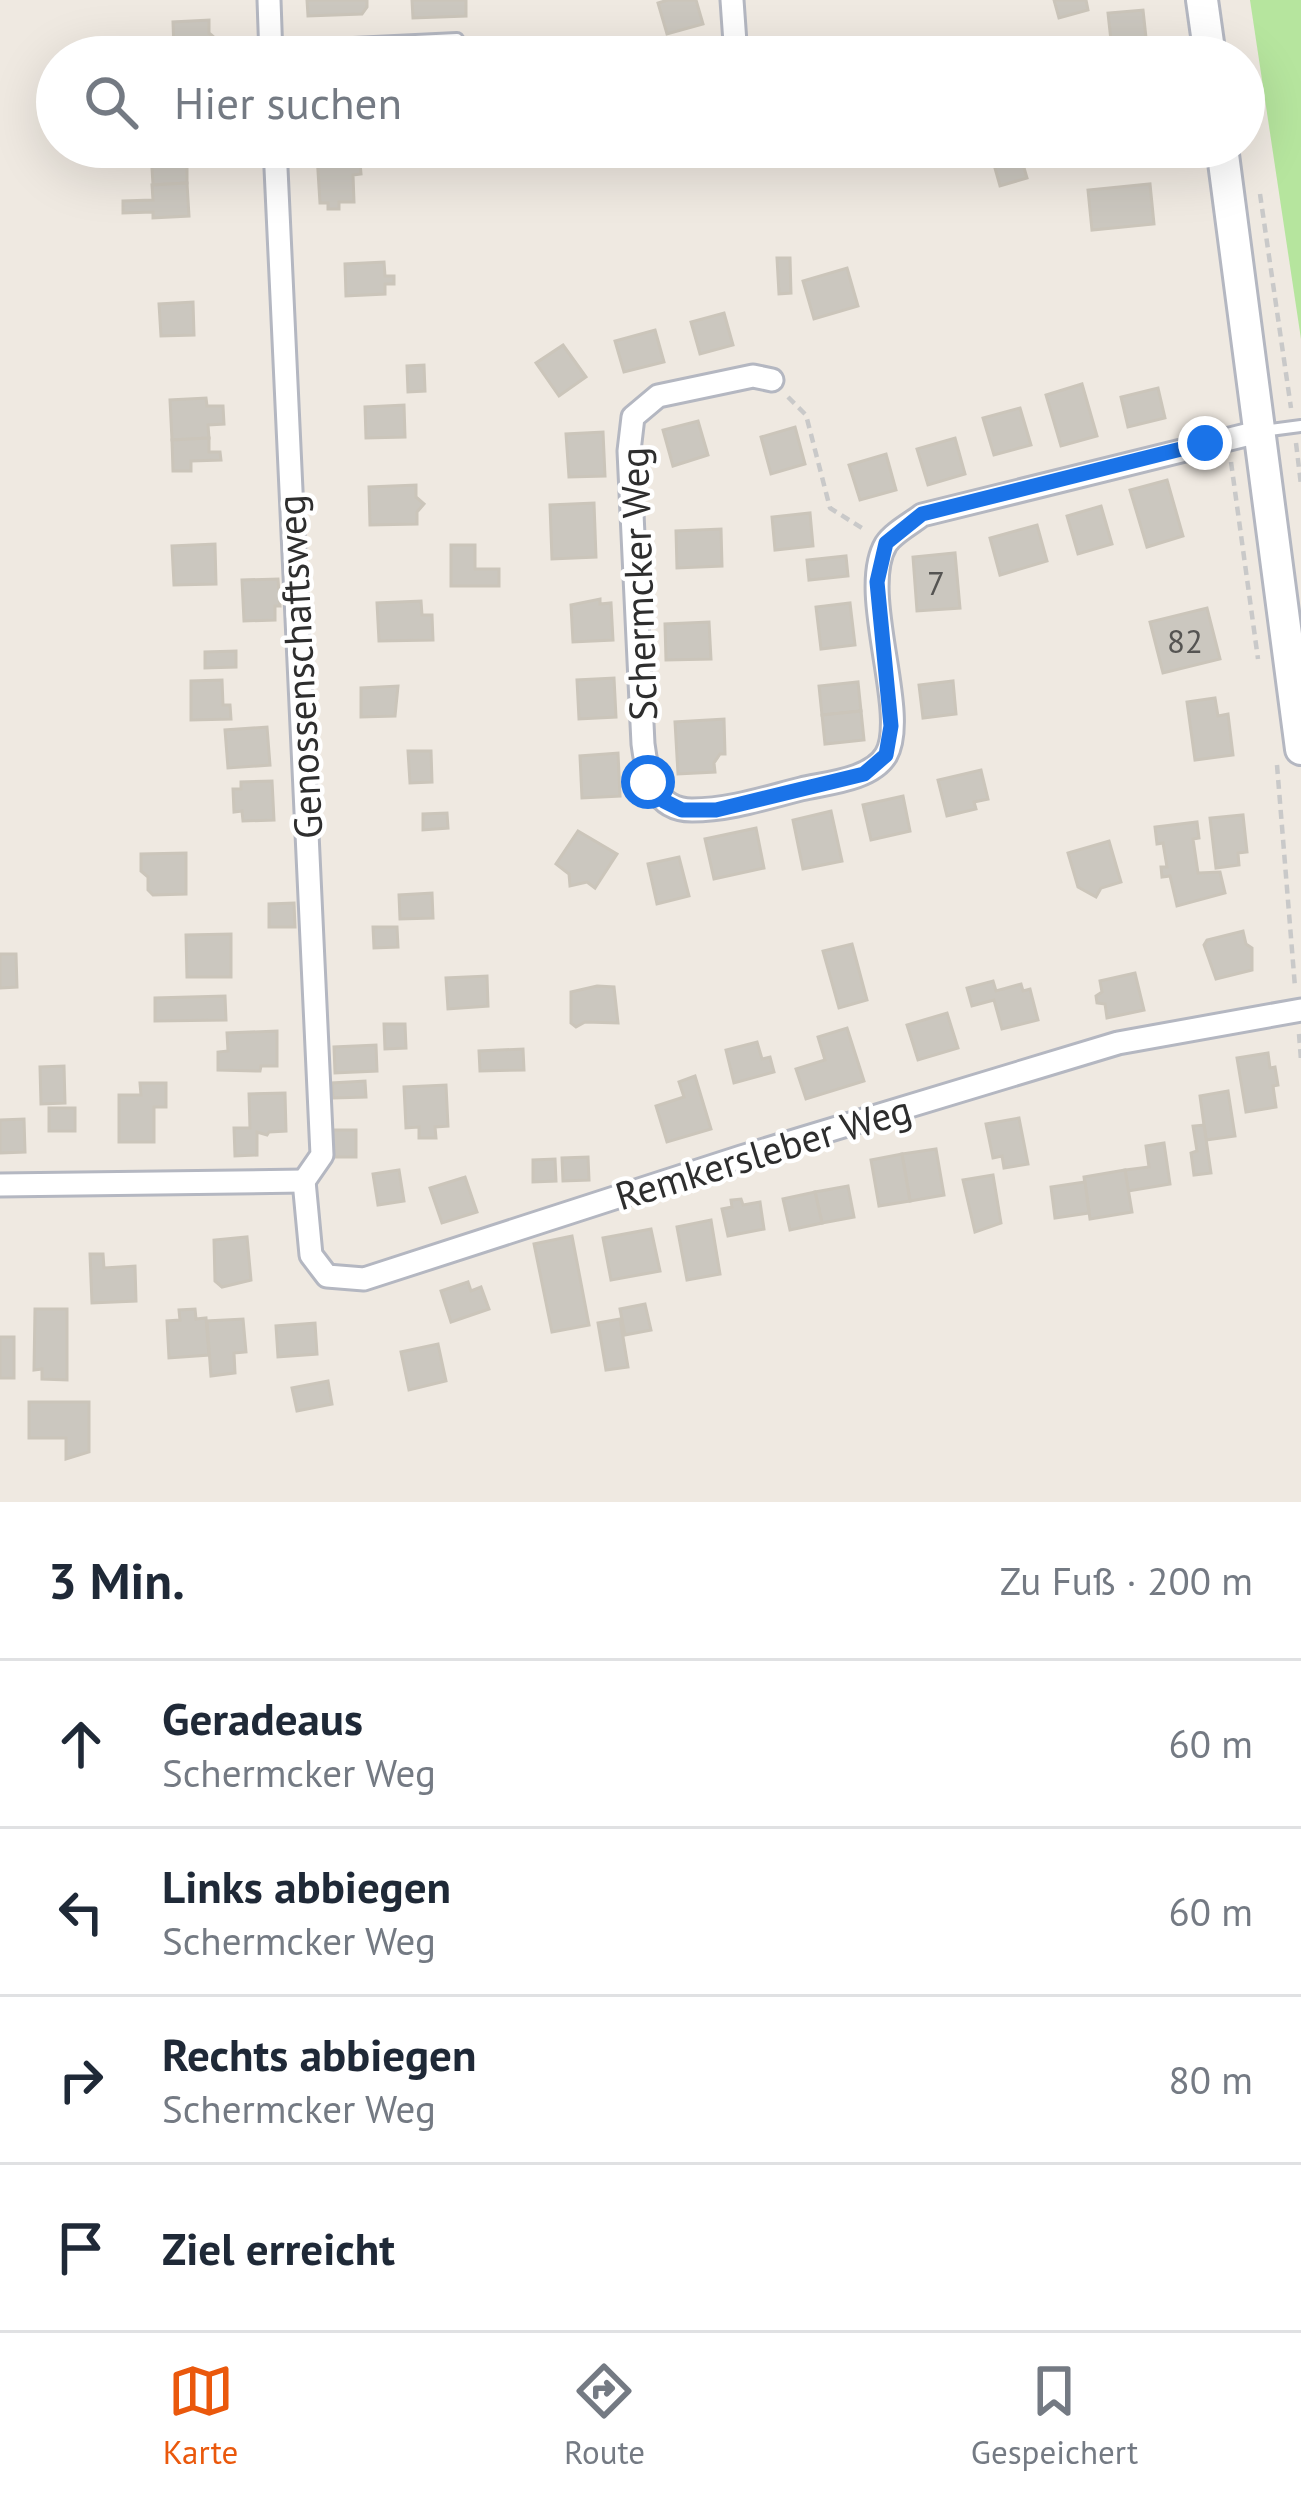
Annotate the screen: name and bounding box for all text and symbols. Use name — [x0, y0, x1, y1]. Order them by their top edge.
search box — [36, 36, 1265, 168]
icon: search — [78, 69, 144, 135]
text: Hier suchen — [174, 73, 402, 131]
route end — [1178, 416, 1232, 470]
street label: Schermcker Weg — [608, 446, 668, 722]
street label: Genossenschaftsweg — [265, 494, 333, 840]
house number: 7 — [927, 561, 945, 604]
house number: 82 — [1167, 619, 1203, 662]
route start — [621, 755, 675, 809]
street label: Remkersleber Weg — [609, 1083, 917, 1221]
text: 3 Min. — [48, 1547, 185, 1613]
text: Zu Fuß · 200 m — [1000, 1555, 1253, 1606]
text: Geradeaus — [162, 1689, 363, 1747]
icon: ahead — [48, 1711, 114, 1777]
text: 60 m — [1168, 1718, 1253, 1769]
text: Schermcker Weg — [162, 1747, 436, 1798]
text: Links abbiegen — [162, 1857, 451, 1915]
icon: left — [48, 1879, 114, 1945]
text: 60 m — [1168, 1886, 1253, 1937]
text: Schermcker Weg — [162, 1915, 436, 1966]
text: Rechts abbiegen — [162, 2025, 476, 2083]
icon: right — [48, 2047, 114, 2113]
text: 80 m — [1168, 2054, 1253, 2105]
text: Schermcker Weg — [162, 2083, 436, 2134]
icon: arrive — [48, 2215, 114, 2281]
text: Ziel erreicht — [162, 2219, 395, 2277]
tab: Karte — [163, 2358, 238, 2473]
tab: Route — [564, 2358, 645, 2473]
tab: Gespeichert — [971, 2358, 1138, 2473]

